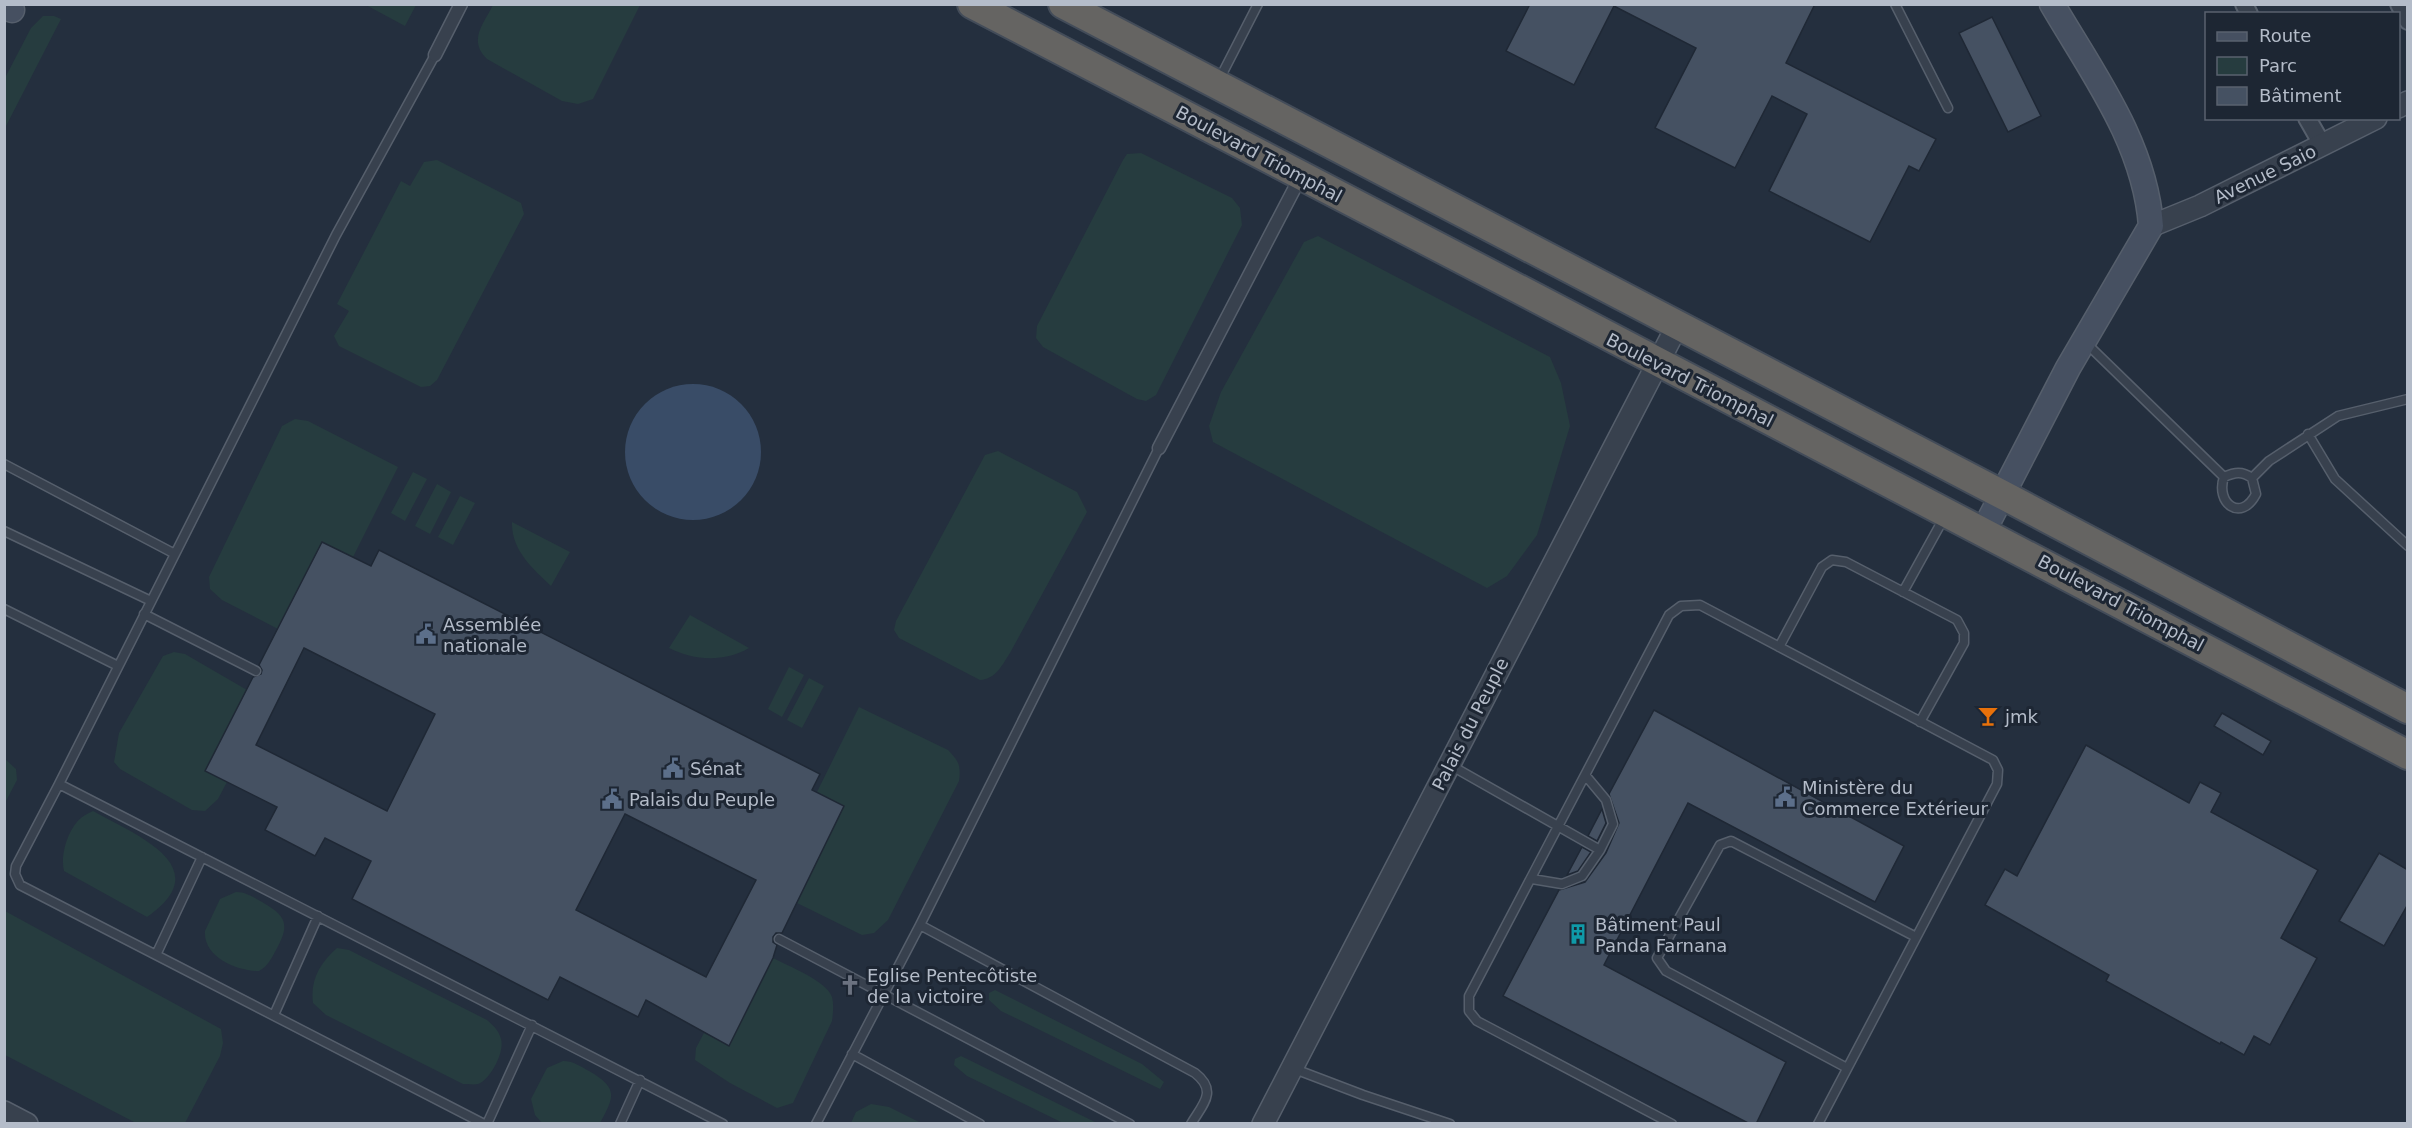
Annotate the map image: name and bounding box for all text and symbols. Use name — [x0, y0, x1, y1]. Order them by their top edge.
legend — [2205, 12, 2400, 120]
text: Route — [2259, 25, 2311, 46]
text: Parc — [2259, 55, 2297, 76]
text: Bâtiment — [2259, 85, 2342, 106]
street label: Boulevard Triomphal — [1172, 101, 1346, 207]
street label: Avenue Saio — [2210, 140, 2320, 208]
street label: Boulevard Triomphal — [1603, 329, 1777, 431]
street label: Boulevard Triomphal — [2034, 550, 2208, 656]
place label: Assemblée nationale — [443, 614, 541, 656]
public building icon: Assemblée nationale — [414, 622, 438, 646]
street label: Palais du Peuple — [1428, 654, 1512, 794]
bar icon: jmk — [1976, 704, 2000, 728]
place label: jmk — [2004, 706, 2039, 727]
public building icon: Sénat — [661, 756, 685, 780]
place label: Sénat — [690, 758, 742, 779]
place label: Ministère du Commerce Extérieur — [1802, 777, 1988, 819]
public building icon: Ministère du Commerce Extérieur — [1773, 785, 1797, 809]
public building icon: Palais du Peuple — [600, 787, 624, 811]
place label: Palais du Peuple — [629, 789, 775, 810]
place label: Bâtiment Paul Panda Farnana — [1595, 914, 1727, 956]
building icon: Bâtiment Paul Panda Farnana — [1566, 922, 1590, 946]
place label: Eglise Pentecôtiste de la victoire — [867, 965, 1037, 1007]
church icon: Eglise Pentecôtiste de la victoire — [838, 973, 862, 997]

